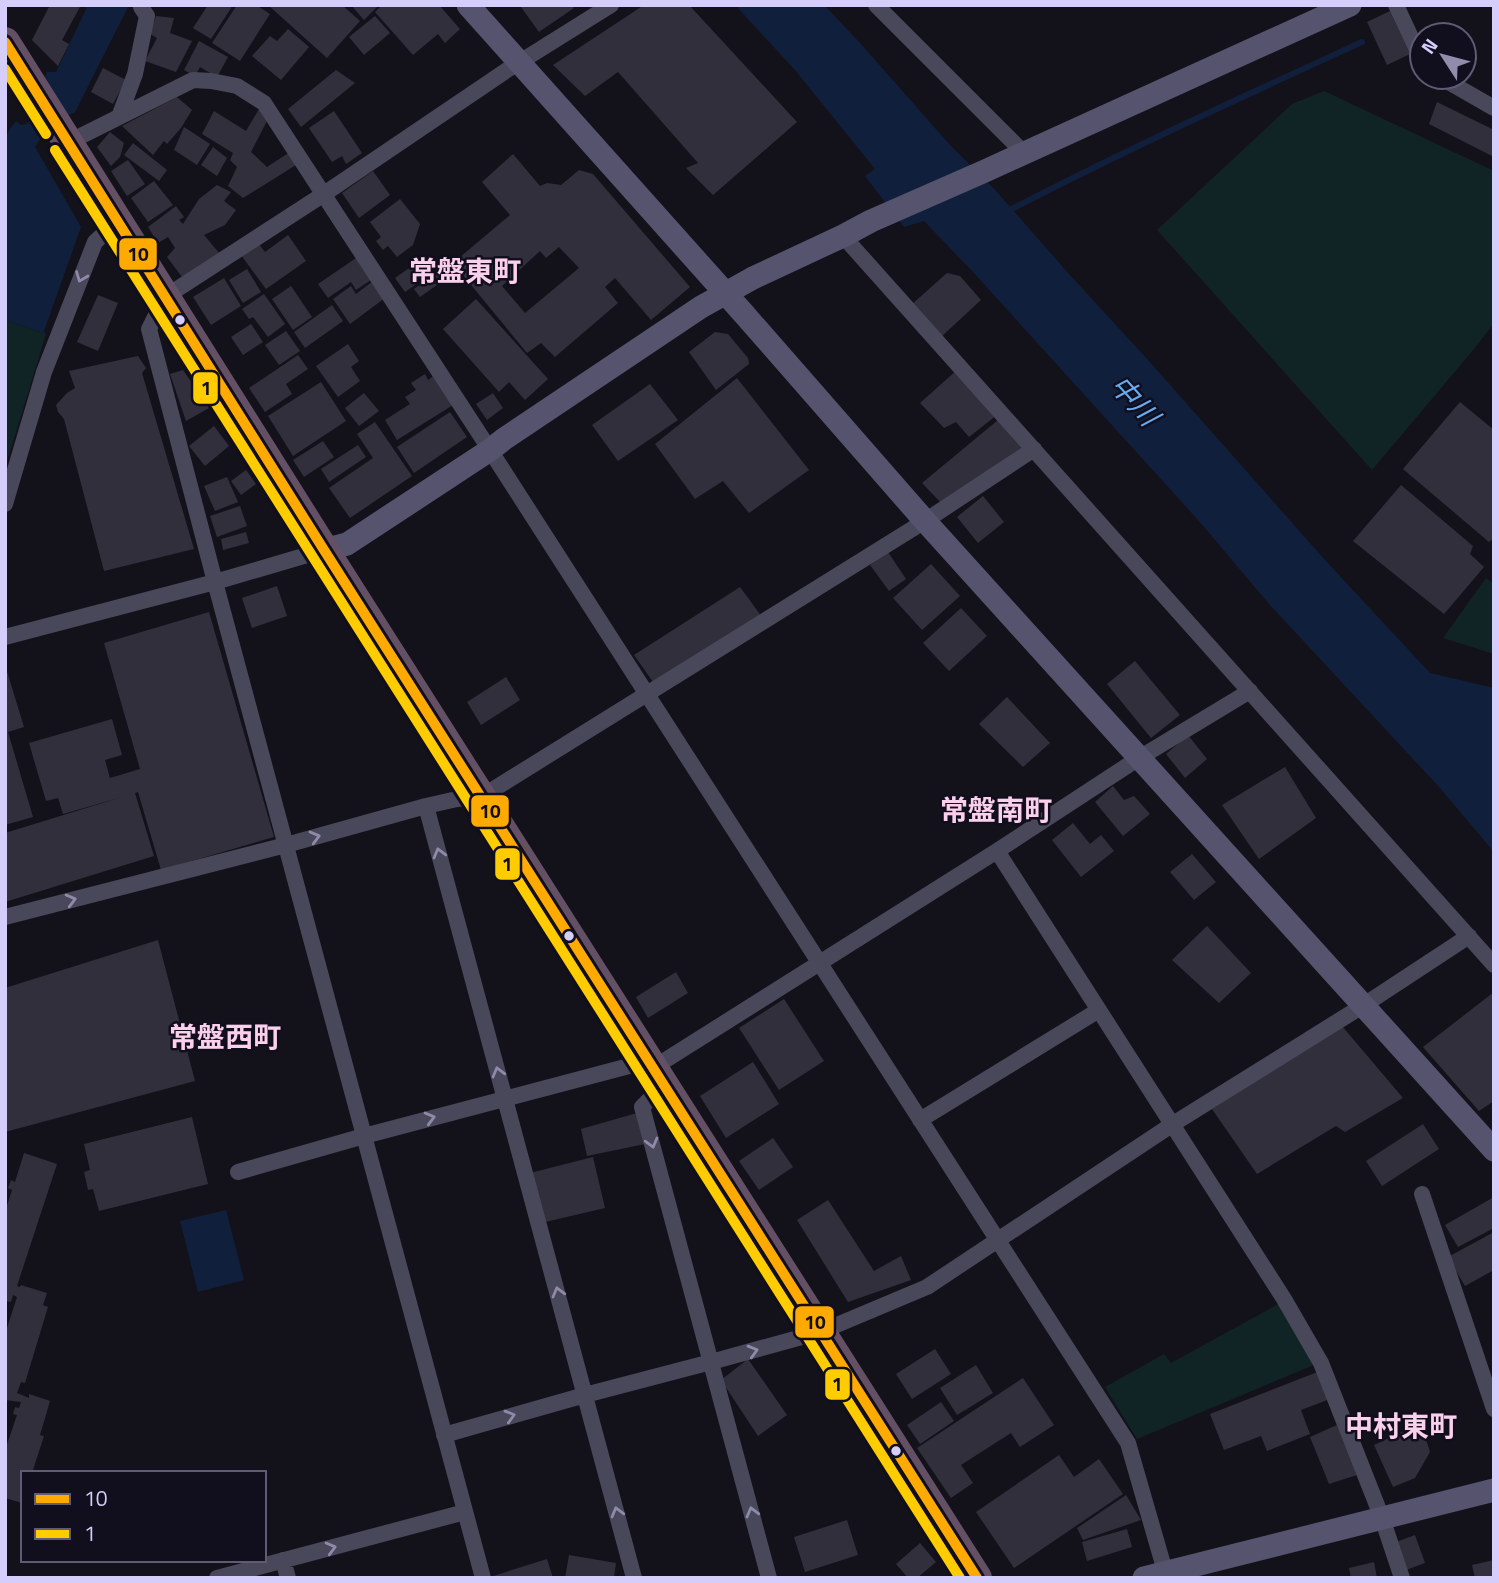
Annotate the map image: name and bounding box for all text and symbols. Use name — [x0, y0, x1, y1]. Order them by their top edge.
north arrow — [1408, 21, 1478, 91]
text: N — [1413, 32, 1444, 60]
line badge: 10 — [118, 237, 158, 271]
text: 10 — [127, 239, 149, 268]
district label: 常盤東町 — [409, 249, 521, 292]
one-way arrow — [76, 271, 90, 283]
unlabelled marker — [173, 313, 187, 327]
water label: 中川 — [1100, 365, 1172, 437]
line badge: 1 — [192, 371, 219, 405]
text: 1 — [201, 373, 211, 402]
district label: 常盤南町 — [940, 788, 1052, 831]
line badge: 10 — [470, 794, 510, 828]
text: 10 — [479, 796, 501, 825]
one-way arrow — [309, 830, 321, 845]
one-way arrow — [433, 847, 447, 859]
line badge: 1 — [494, 847, 521, 881]
text: 1 — [502, 849, 512, 878]
one-way arrow — [65, 894, 77, 908]
unlabelled marker — [562, 929, 576, 943]
district label: 常盤西町 — [169, 1015, 281, 1058]
one-way arrow — [492, 1067, 507, 1079]
one-way arrow — [423, 1112, 435, 1126]
one-way arrow — [644, 1137, 658, 1149]
one-way arrow — [551, 1286, 566, 1298]
line badge: 10 — [794, 1305, 835, 1339]
text: 10 — [804, 1307, 826, 1336]
one-way arrow — [747, 1344, 759, 1359]
line badge: 1 — [824, 1368, 851, 1401]
text: 1 — [832, 1369, 842, 1398]
district label: 中村東町 — [1345, 1404, 1457, 1447]
one-way arrow — [504, 1410, 516, 1425]
unlabelled marker — [889, 1444, 903, 1458]
legend — [21, 1471, 266, 1562]
text: 10 — [84, 1482, 108, 1514]
one-way arrow — [610, 1506, 625, 1518]
one-way arrow — [745, 1506, 760, 1518]
text: 1 — [84, 1517, 96, 1549]
one-way arrow — [324, 1542, 336, 1556]

